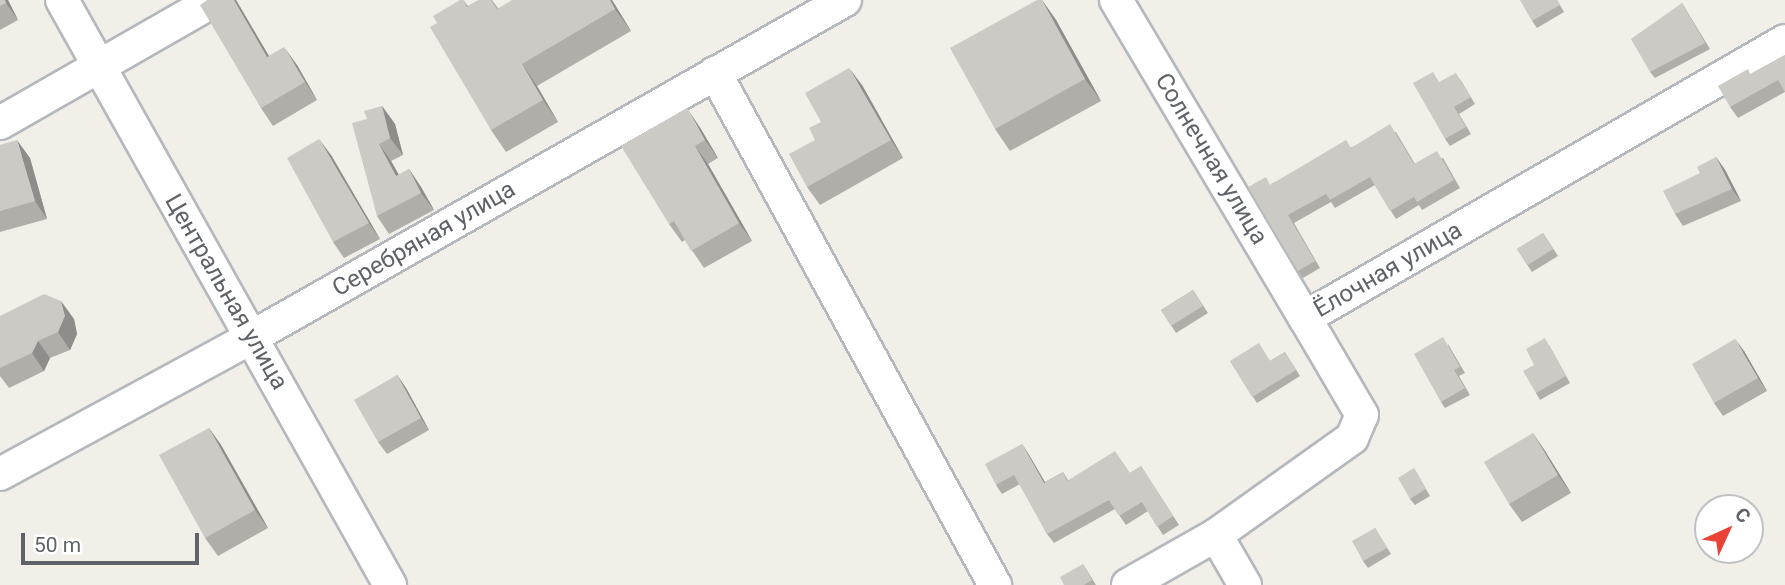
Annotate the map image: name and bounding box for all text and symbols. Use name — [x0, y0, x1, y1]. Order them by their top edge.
street label: Солнечная улица — [1149, 68, 1273, 250]
street label: Серебряная улица — [328, 175, 520, 303]
street label: Центральная улица — [158, 189, 294, 395]
street label: Ёлочная улица — [1309, 216, 1467, 324]
north arrow — [1694, 494, 1764, 564]
text: С — [1730, 503, 1755, 528]
scale bar — [24, 518, 203, 562]
text: 50 m — [34, 533, 81, 557]

